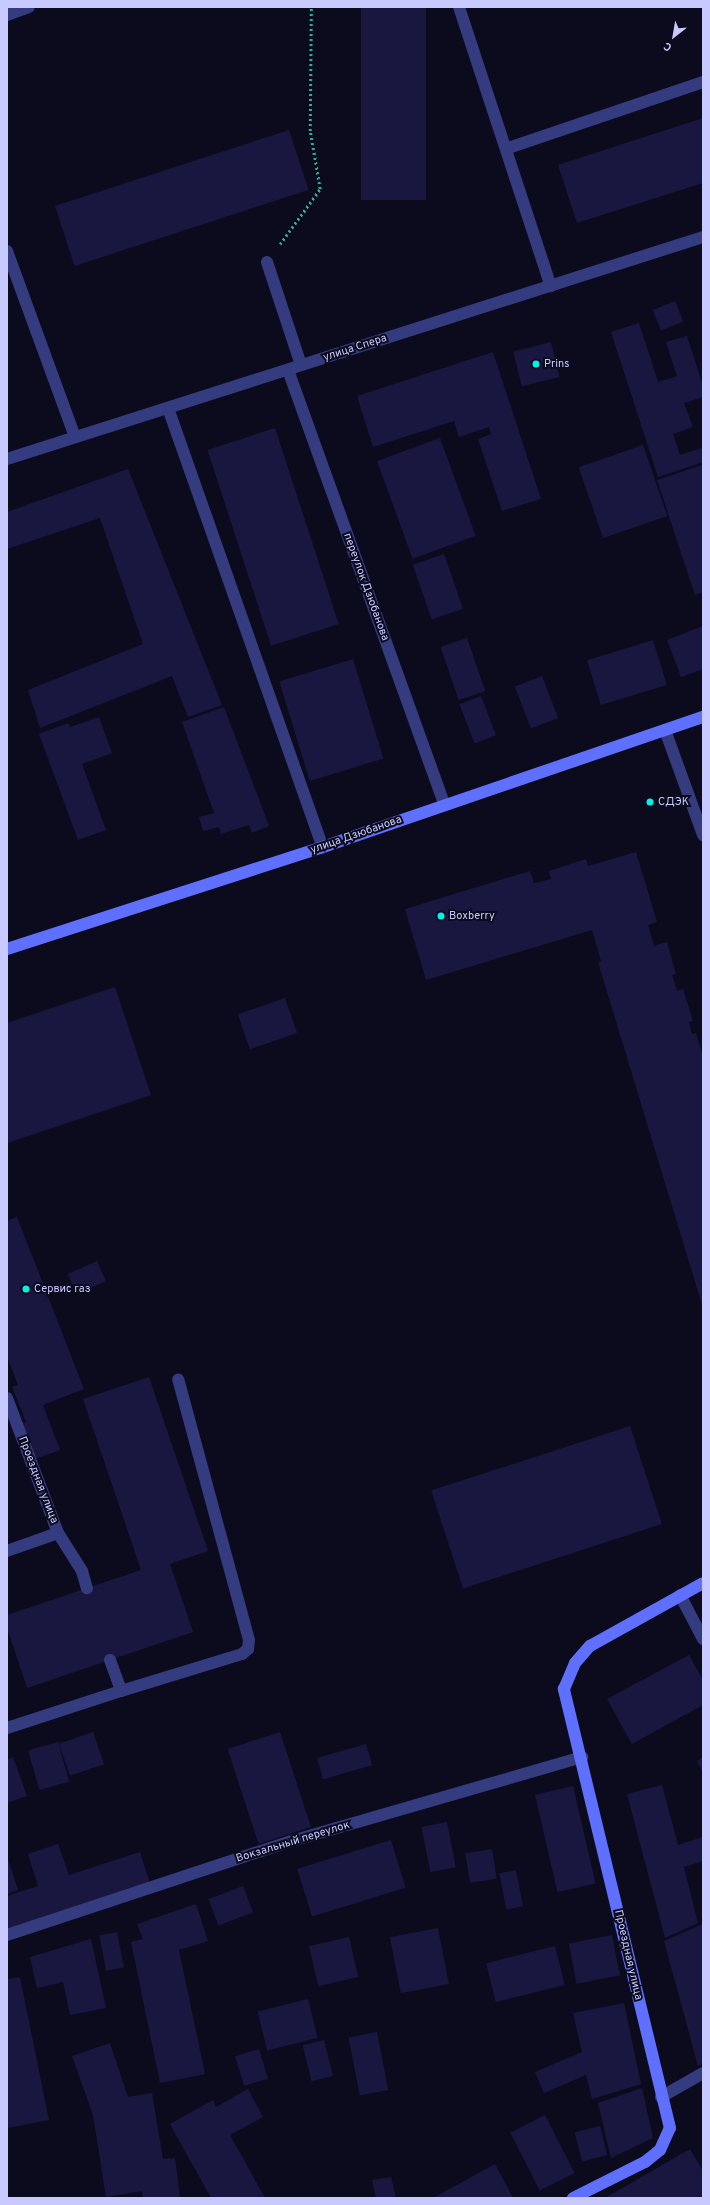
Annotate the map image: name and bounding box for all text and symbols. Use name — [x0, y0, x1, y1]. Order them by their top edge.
north arrow — [654, 16, 694, 56]
text: С — [661, 38, 674, 54]
street label: улица Спера — [322, 332, 388, 364]
place label: Prins — [544, 357, 569, 371]
marker: Prins — [531, 359, 541, 369]
street label: переулок Дзюбанова — [340, 531, 392, 643]
place label: СДЭК — [658, 795, 689, 809]
marker: СДЭК — [645, 797, 655, 807]
street label: улица Дзюбанова — [309, 813, 403, 857]
place label: Boxberry — [449, 909, 495, 923]
marker: Boxberry — [436, 911, 446, 921]
place label: Сервис газ — [34, 1282, 91, 1296]
marker: Сервис газ — [21, 1284, 31, 1294]
street label: Проездная улица — [15, 1435, 61, 1525]
street label: Вокзальный переулок — [235, 1818, 351, 1866]
street label: Проездная улица — [611, 1909, 645, 2001]

